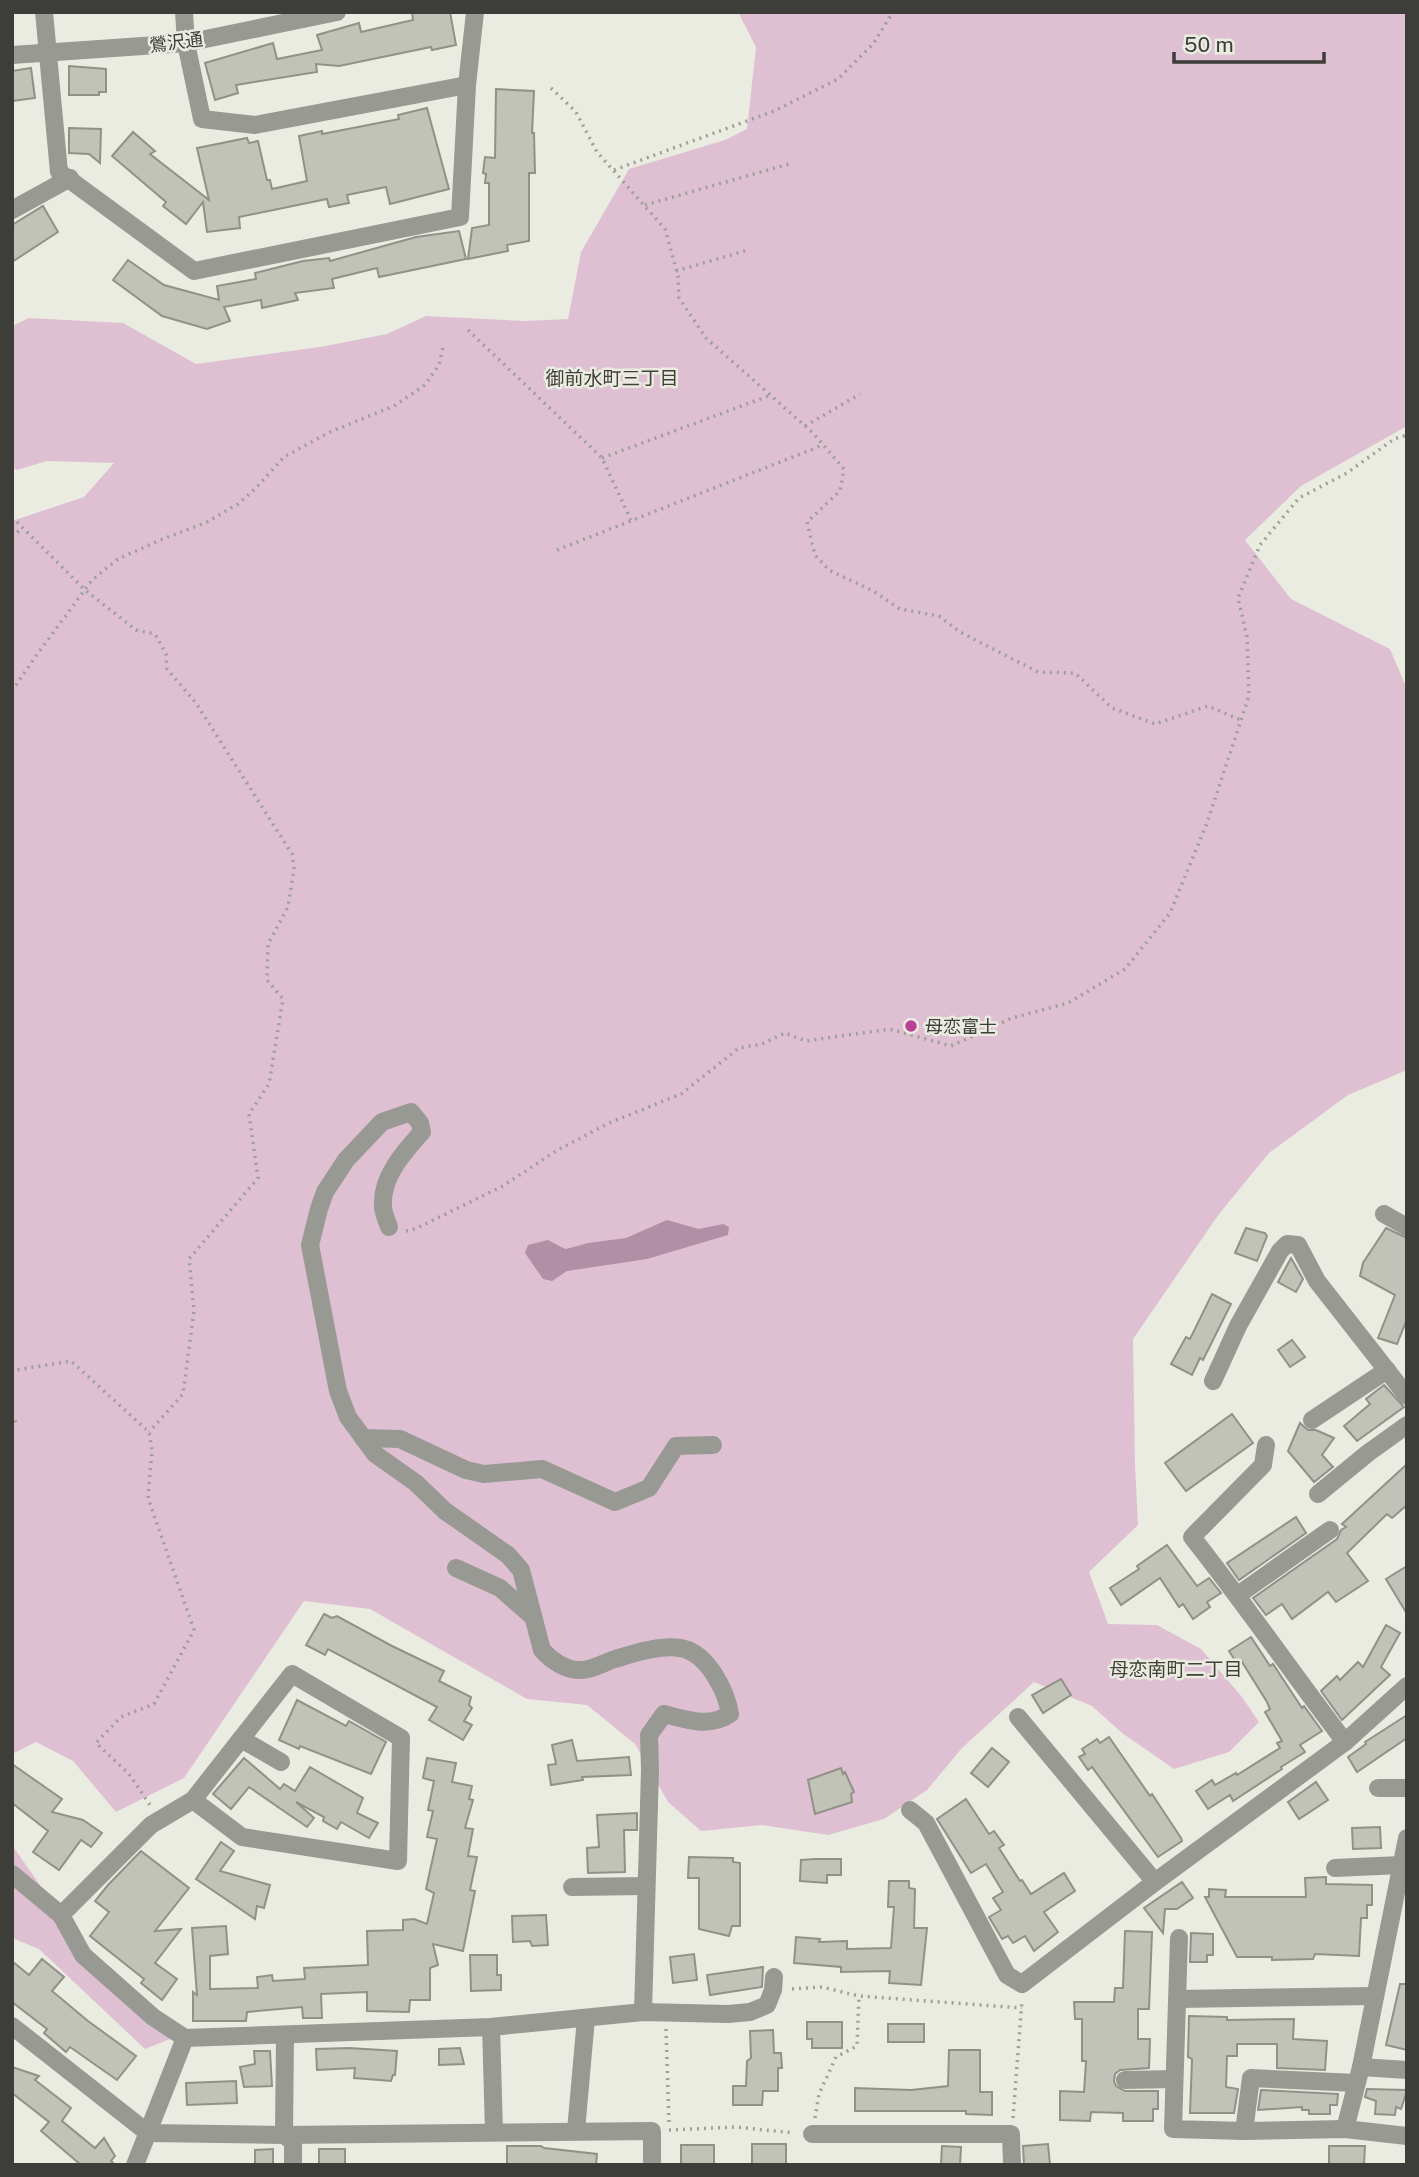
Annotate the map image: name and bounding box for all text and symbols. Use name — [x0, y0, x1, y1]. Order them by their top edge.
scale bar — [1174, 21, 1324, 65]
street label: 鶯沢通 — [148, 28, 204, 56]
text: 50 m — [1184, 32, 1234, 57]
district label: 御前水町三丁目 — [545, 367, 679, 389]
place label: 母恋富士 — [925, 1016, 997, 1037]
marker: 母恋富士 — [903, 1018, 919, 1034]
district label: 母恋南町二丁目 — [1109, 1658, 1243, 1680]

